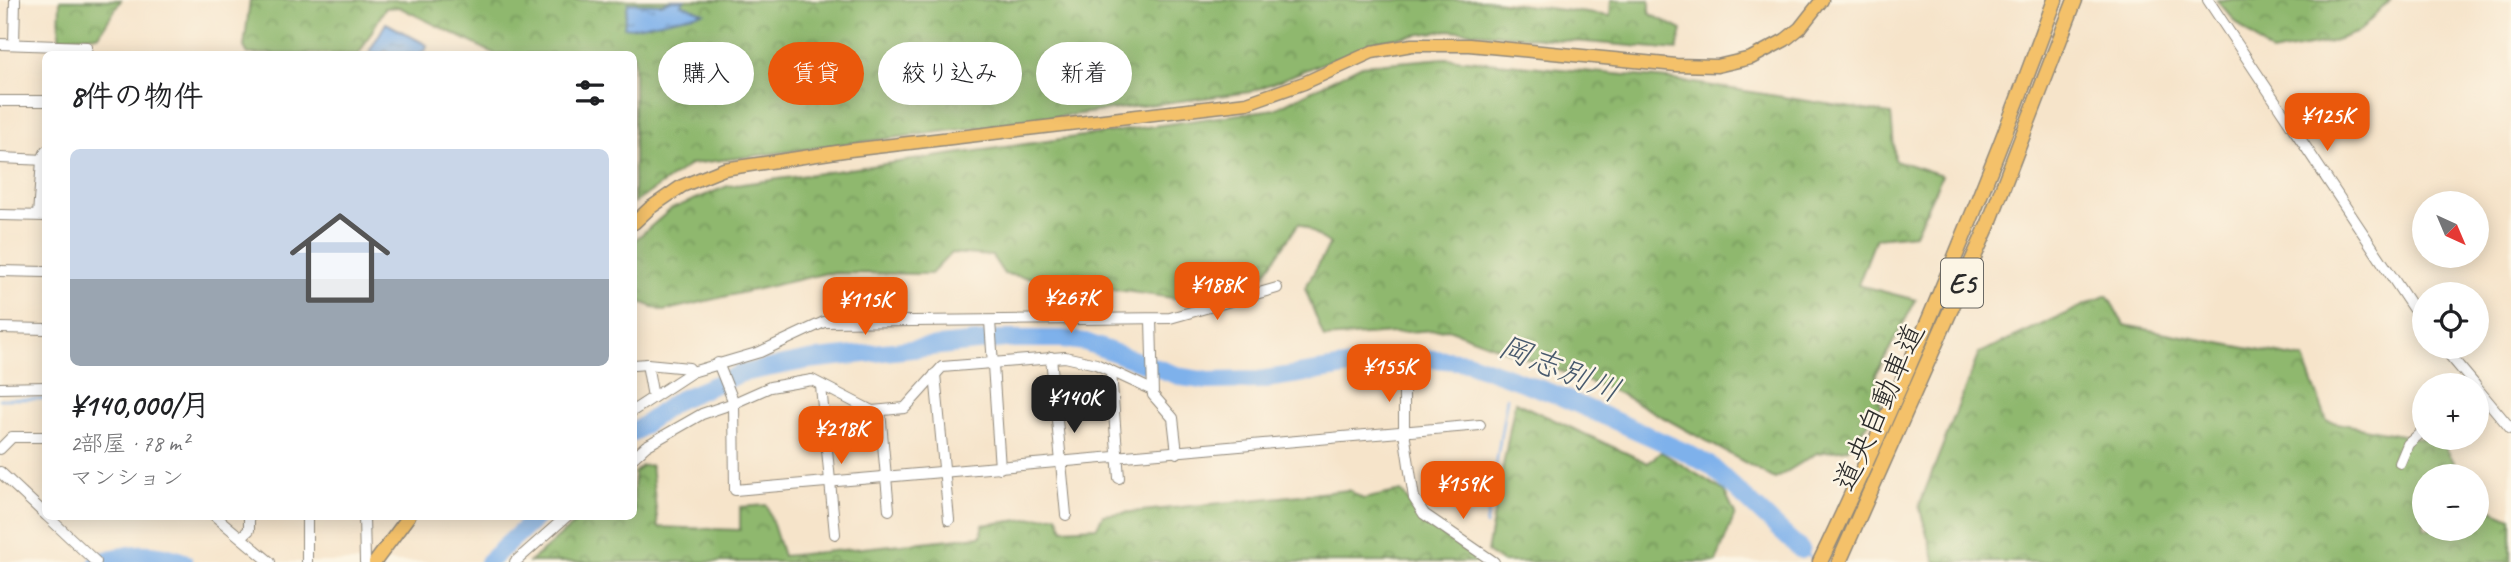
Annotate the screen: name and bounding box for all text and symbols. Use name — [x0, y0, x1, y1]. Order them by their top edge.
chip: 購入 — [658, 42, 754, 105]
chip: 賃貸 — [768, 42, 864, 105]
chip: 絞り込み — [878, 42, 1022, 105]
chip: 新着 — [1036, 42, 1132, 105]
icon: filters — [571, 74, 609, 112]
text: 8件の物件 — [70, 77, 204, 115]
pin: ¥125K — [2278, 94, 2376, 153]
text: ¥125K — [2301, 101, 2353, 130]
north arrow — [2412, 191, 2488, 268]
map controls — [2412, 191, 2489, 541]
icon: home — [277, 195, 403, 321]
road number: E5 — [1941, 258, 1983, 308]
pin: ¥188K — [1168, 262, 1266, 322]
text: ¥188K — [1190, 270, 1244, 299]
pin: ¥267K — [1022, 276, 1120, 335]
pin: ¥115K — [816, 278, 914, 337]
button: locate — [2412, 282, 2489, 359]
text: ¥267K — [1044, 283, 1098, 312]
text: ¥115K — [839, 285, 891, 314]
street label: 道央自動車道 — [1825, 317, 1933, 497]
water label: 岡志別川 — [1493, 325, 1627, 411]
pin: ¥155K — [1340, 344, 1438, 404]
text: ¥155K — [1363, 352, 1415, 381]
button: + — [2412, 373, 2489, 450]
pin: ¥140K — [1025, 376, 1123, 435]
text: ¥140K — [1047, 383, 1101, 412]
text: ¥140,000/月 — [70, 386, 210, 424]
pin: ¥218K — [792, 406, 890, 466]
text: ¥218K — [814, 414, 868, 443]
text: 2部屋 · 78 m² — [70, 429, 188, 458]
pin: ¥159K — [1414, 462, 1512, 521]
text: マンション — [70, 463, 184, 492]
button: − — [2412, 464, 2489, 541]
text: ¥159K — [1437, 469, 1489, 498]

